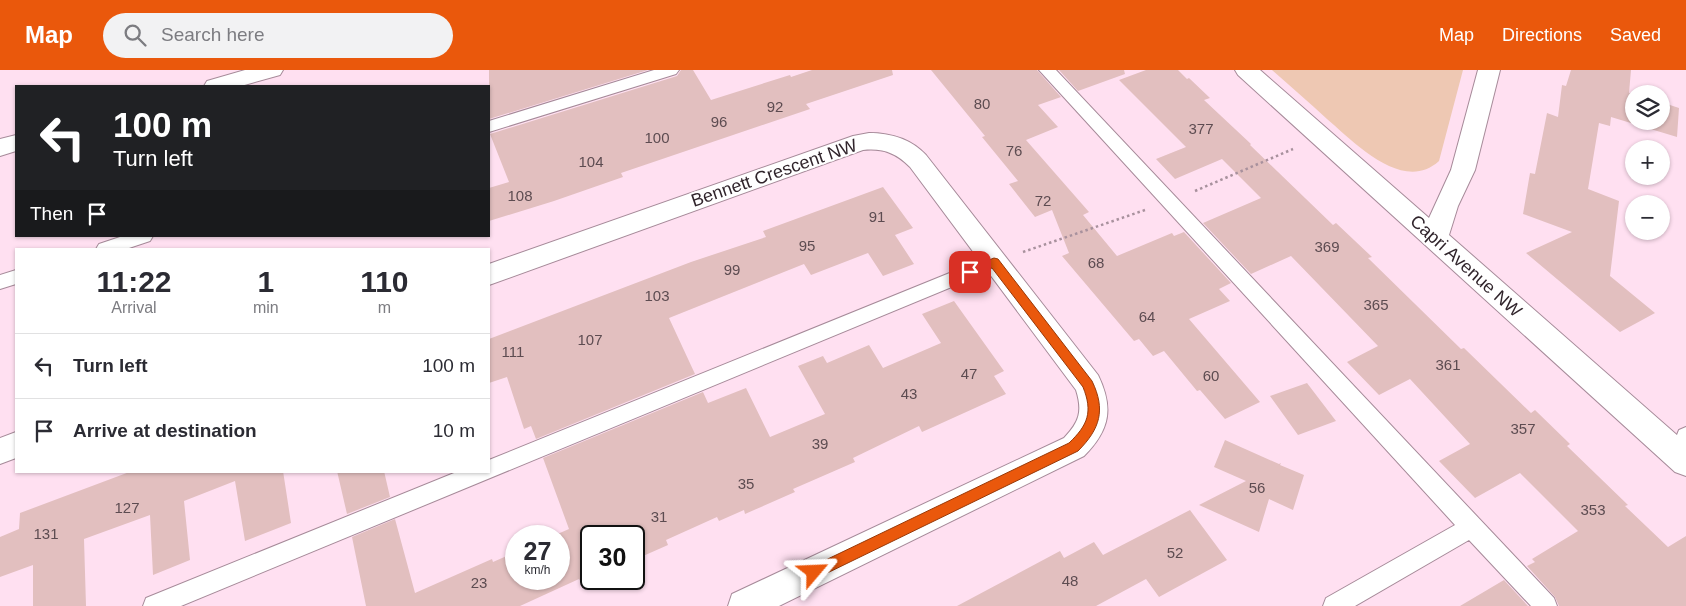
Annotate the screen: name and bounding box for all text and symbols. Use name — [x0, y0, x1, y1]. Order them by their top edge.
search box — [103, 13, 453, 58]
text: Map — [25, 21, 73, 48]
icon: search — [121, 21, 149, 49]
text: Search here — [161, 24, 265, 45]
text: Map — [1439, 25, 1474, 45]
text: Directions — [1502, 25, 1582, 45]
text: Saved — [1610, 25, 1661, 45]
map controls — [1625, 85, 1670, 240]
button: layers — [1625, 85, 1670, 130]
house number: 80 — [974, 95, 990, 112]
house number: 92 — [767, 98, 783, 115]
icon: left — [30, 105, 95, 170]
text: 100 m — [113, 105, 212, 144]
house number: 96 — [711, 113, 727, 130]
house number: 377 — [1188, 120, 1214, 137]
house number: 100 — [644, 129, 670, 146]
street label: Bennett Crescent NW — [688, 135, 860, 211]
button: + — [1625, 140, 1670, 185]
house number: 76 — [1006, 142, 1022, 159]
text: Turn left — [113, 146, 193, 171]
house number: 104 — [578, 153, 604, 170]
house number: 108 — [507, 187, 533, 204]
house number: 72 — [1035, 192, 1051, 209]
button: − — [1625, 195, 1670, 240]
icon: arrive — [83, 200, 111, 228]
text: Then — [30, 203, 73, 224]
house number: 91 — [869, 208, 885, 225]
street label: Capri Avenue NW — [1406, 211, 1526, 321]
house number: 95 — [799, 237, 815, 254]
house number: 369 — [1314, 238, 1340, 255]
pin — [949, 251, 991, 293]
house number: 68 — [1088, 254, 1104, 271]
icon: arrive — [956, 258, 984, 286]
house number: 99 — [724, 261, 740, 278]
text: 11:22 — [96, 265, 172, 298]
text: 1 — [257, 265, 274, 298]
text: 110 — [360, 265, 409, 298]
house number: 103 — [644, 287, 670, 304]
house number: 365 — [1363, 296, 1389, 313]
text: Arrival — [111, 299, 157, 316]
text: min — [253, 299, 279, 316]
text: m — [378, 299, 391, 316]
house number: 64 — [1139, 308, 1155, 325]
house number: 107 — [577, 331, 603, 348]
house number: 111 — [502, 343, 524, 360]
icon: left — [30, 352, 58, 380]
text: Turn left — [73, 355, 148, 376]
text: 100 m — [422, 355, 475, 376]
house number: 361 — [1435, 356, 1461, 373]
house number: 47 — [961, 365, 977, 382]
house number: 60 — [1203, 367, 1219, 384]
house number: 43 — [901, 385, 917, 402]
icon: arrive — [30, 417, 58, 445]
text: Arrive at destination — [73, 420, 257, 441]
text: 10 m — [433, 420, 475, 441]
house number: 357 — [1510, 420, 1536, 437]
house number: 39 — [812, 435, 828, 452]
house number: 35 — [738, 475, 754, 492]
house number: 56 — [1249, 479, 1265, 496]
house number: 127 — [114, 499, 140, 516]
house number: 353 — [1580, 501, 1606, 518]
house number: 31 — [651, 508, 667, 525]
house number: 131 — [33, 525, 59, 542]
speed limit sign: 30 — [580, 525, 645, 590]
text: 27 — [524, 537, 551, 565]
house number: 52 — [1167, 544, 1183, 561]
position arrow — [787, 545, 839, 597]
text: km/h — [524, 563, 551, 577]
house number: 48 — [1062, 572, 1078, 589]
house number: 23 — [471, 574, 487, 591]

